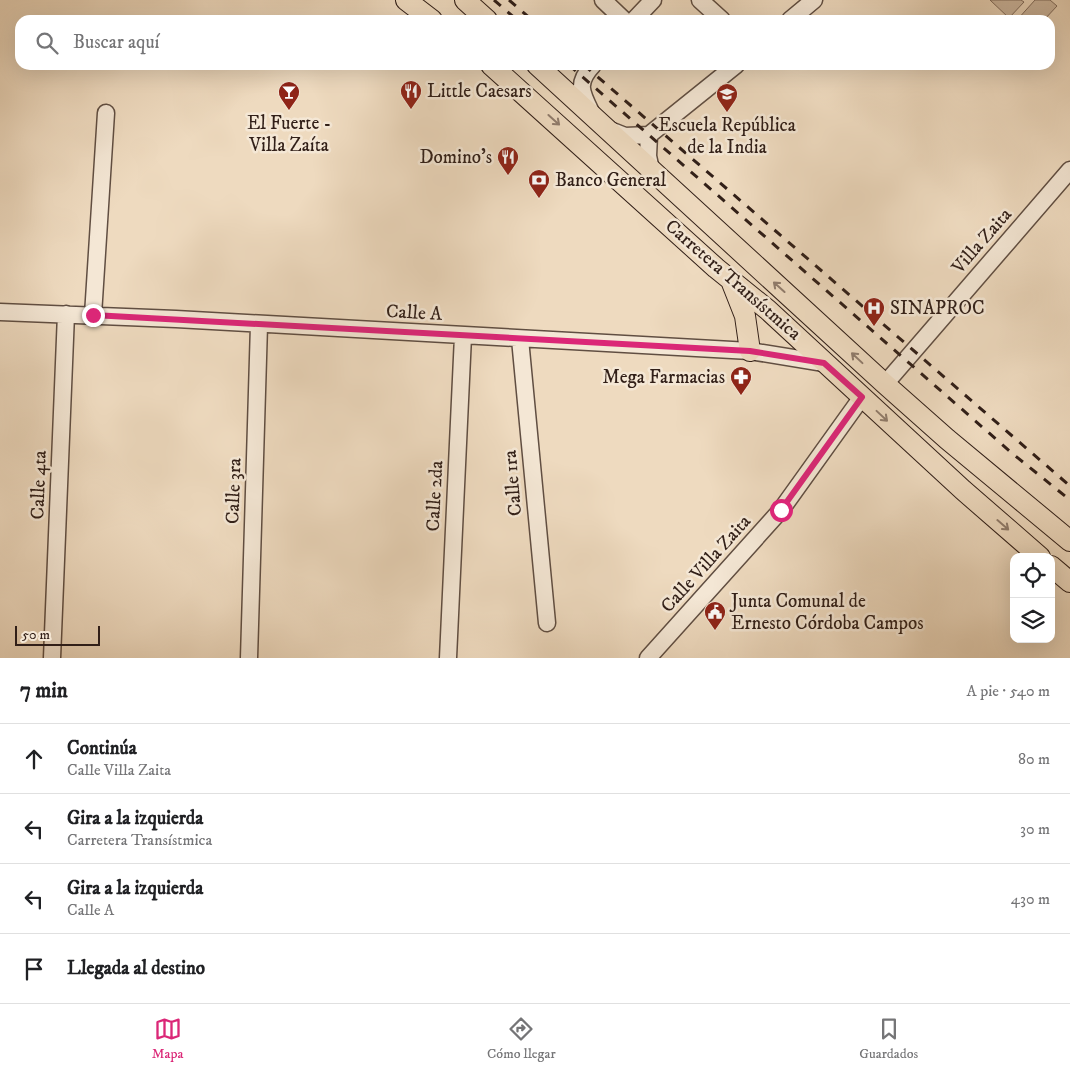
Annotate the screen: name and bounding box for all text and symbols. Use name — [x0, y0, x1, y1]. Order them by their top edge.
search box — [15, 15, 1055, 70]
icon: search — [33, 29, 61, 57]
text: Buscar aquí — [73, 31, 159, 54]
restaurant icon: Little Caesars — [399, 79, 423, 110]
bar icon: El Fuerte - Villa Zaíta — [277, 80, 301, 111]
place label: Little Caesars — [427, 80, 532, 103]
school or university icon: Escuela República de la India — [715, 82, 739, 113]
place label: El Fuerte - Villa Zaíta — [247, 112, 331, 157]
one-way arrow — [548, 114, 561, 126]
place label: Escuela República de la India — [658, 114, 796, 159]
restaurant icon: Domino's — [496, 145, 520, 176]
place label: Domino's — [419, 146, 492, 169]
bank icon: Banco General — [527, 168, 551, 199]
place label: Banco General — [555, 169, 666, 192]
street label: Villa Zaita — [947, 203, 1017, 279]
street label: Carretera Transístmica — [660, 215, 806, 345]
one-way arrow — [773, 281, 786, 292]
hospital icon: SINAPROC — [862, 296, 886, 327]
place label: SINAPROC — [890, 297, 985, 320]
street label: Calle A — [385, 300, 444, 326]
route end — [82, 304, 105, 327]
one-way arrow — [851, 352, 864, 364]
pharmacy icon: Mega Farmacias — [729, 365, 753, 396]
place label: Mega Farmacias — [603, 366, 725, 389]
one-way arrow — [876, 410, 889, 422]
street label: Calle 1ra — [499, 449, 527, 517]
street label: Calle 4ta — [26, 450, 52, 520]
street label: Calle 3ra — [221, 458, 247, 524]
street label: Calle 2da — [422, 460, 448, 532]
route start — [770, 499, 793, 522]
street label: Calle Villa Zaita — [656, 510, 756, 618]
one-way arrow — [997, 519, 1010, 531]
map controls — [1010, 553, 1055, 643]
button: locate — [1010, 553, 1055, 598]
place label: Junta Comunal de Ernesto Córdoba Campos — [729, 590, 924, 635]
button: layers — [1010, 598, 1055, 643]
public building icon: Junta Comunal de Ernesto Córdoba Campos — [703, 600, 727, 631]
scale bar — [15, 623, 100, 646]
text: 50 m — [22, 626, 50, 644]
text: 7 min — [20, 678, 68, 704]
text: A pie · 540 m — [967, 681, 1050, 701]
text: Continúa — [67, 737, 137, 760]
icon: ahead — [20, 745, 48, 773]
text: 80 m — [1018, 749, 1050, 769]
text: Calle Villa Zaita — [67, 760, 171, 780]
text: Gira a la izquierda — [67, 807, 203, 830]
icon: left — [20, 815, 48, 843]
text: 30 m — [1020, 819, 1050, 839]
text: Carretera Transístmica — [67, 830, 212, 850]
text: Gira a la izquierda — [67, 877, 203, 900]
icon: left — [20, 885, 48, 913]
text: 430 m — [1011, 889, 1050, 909]
text: Calle A — [67, 900, 114, 920]
icon: arrive — [20, 955, 48, 983]
text: Llegada al destino — [67, 957, 205, 980]
tab: Mapa — [152, 1015, 184, 1063]
tab: Cómo llegar — [487, 1015, 556, 1063]
tab: Guardados — [859, 1015, 918, 1063]

